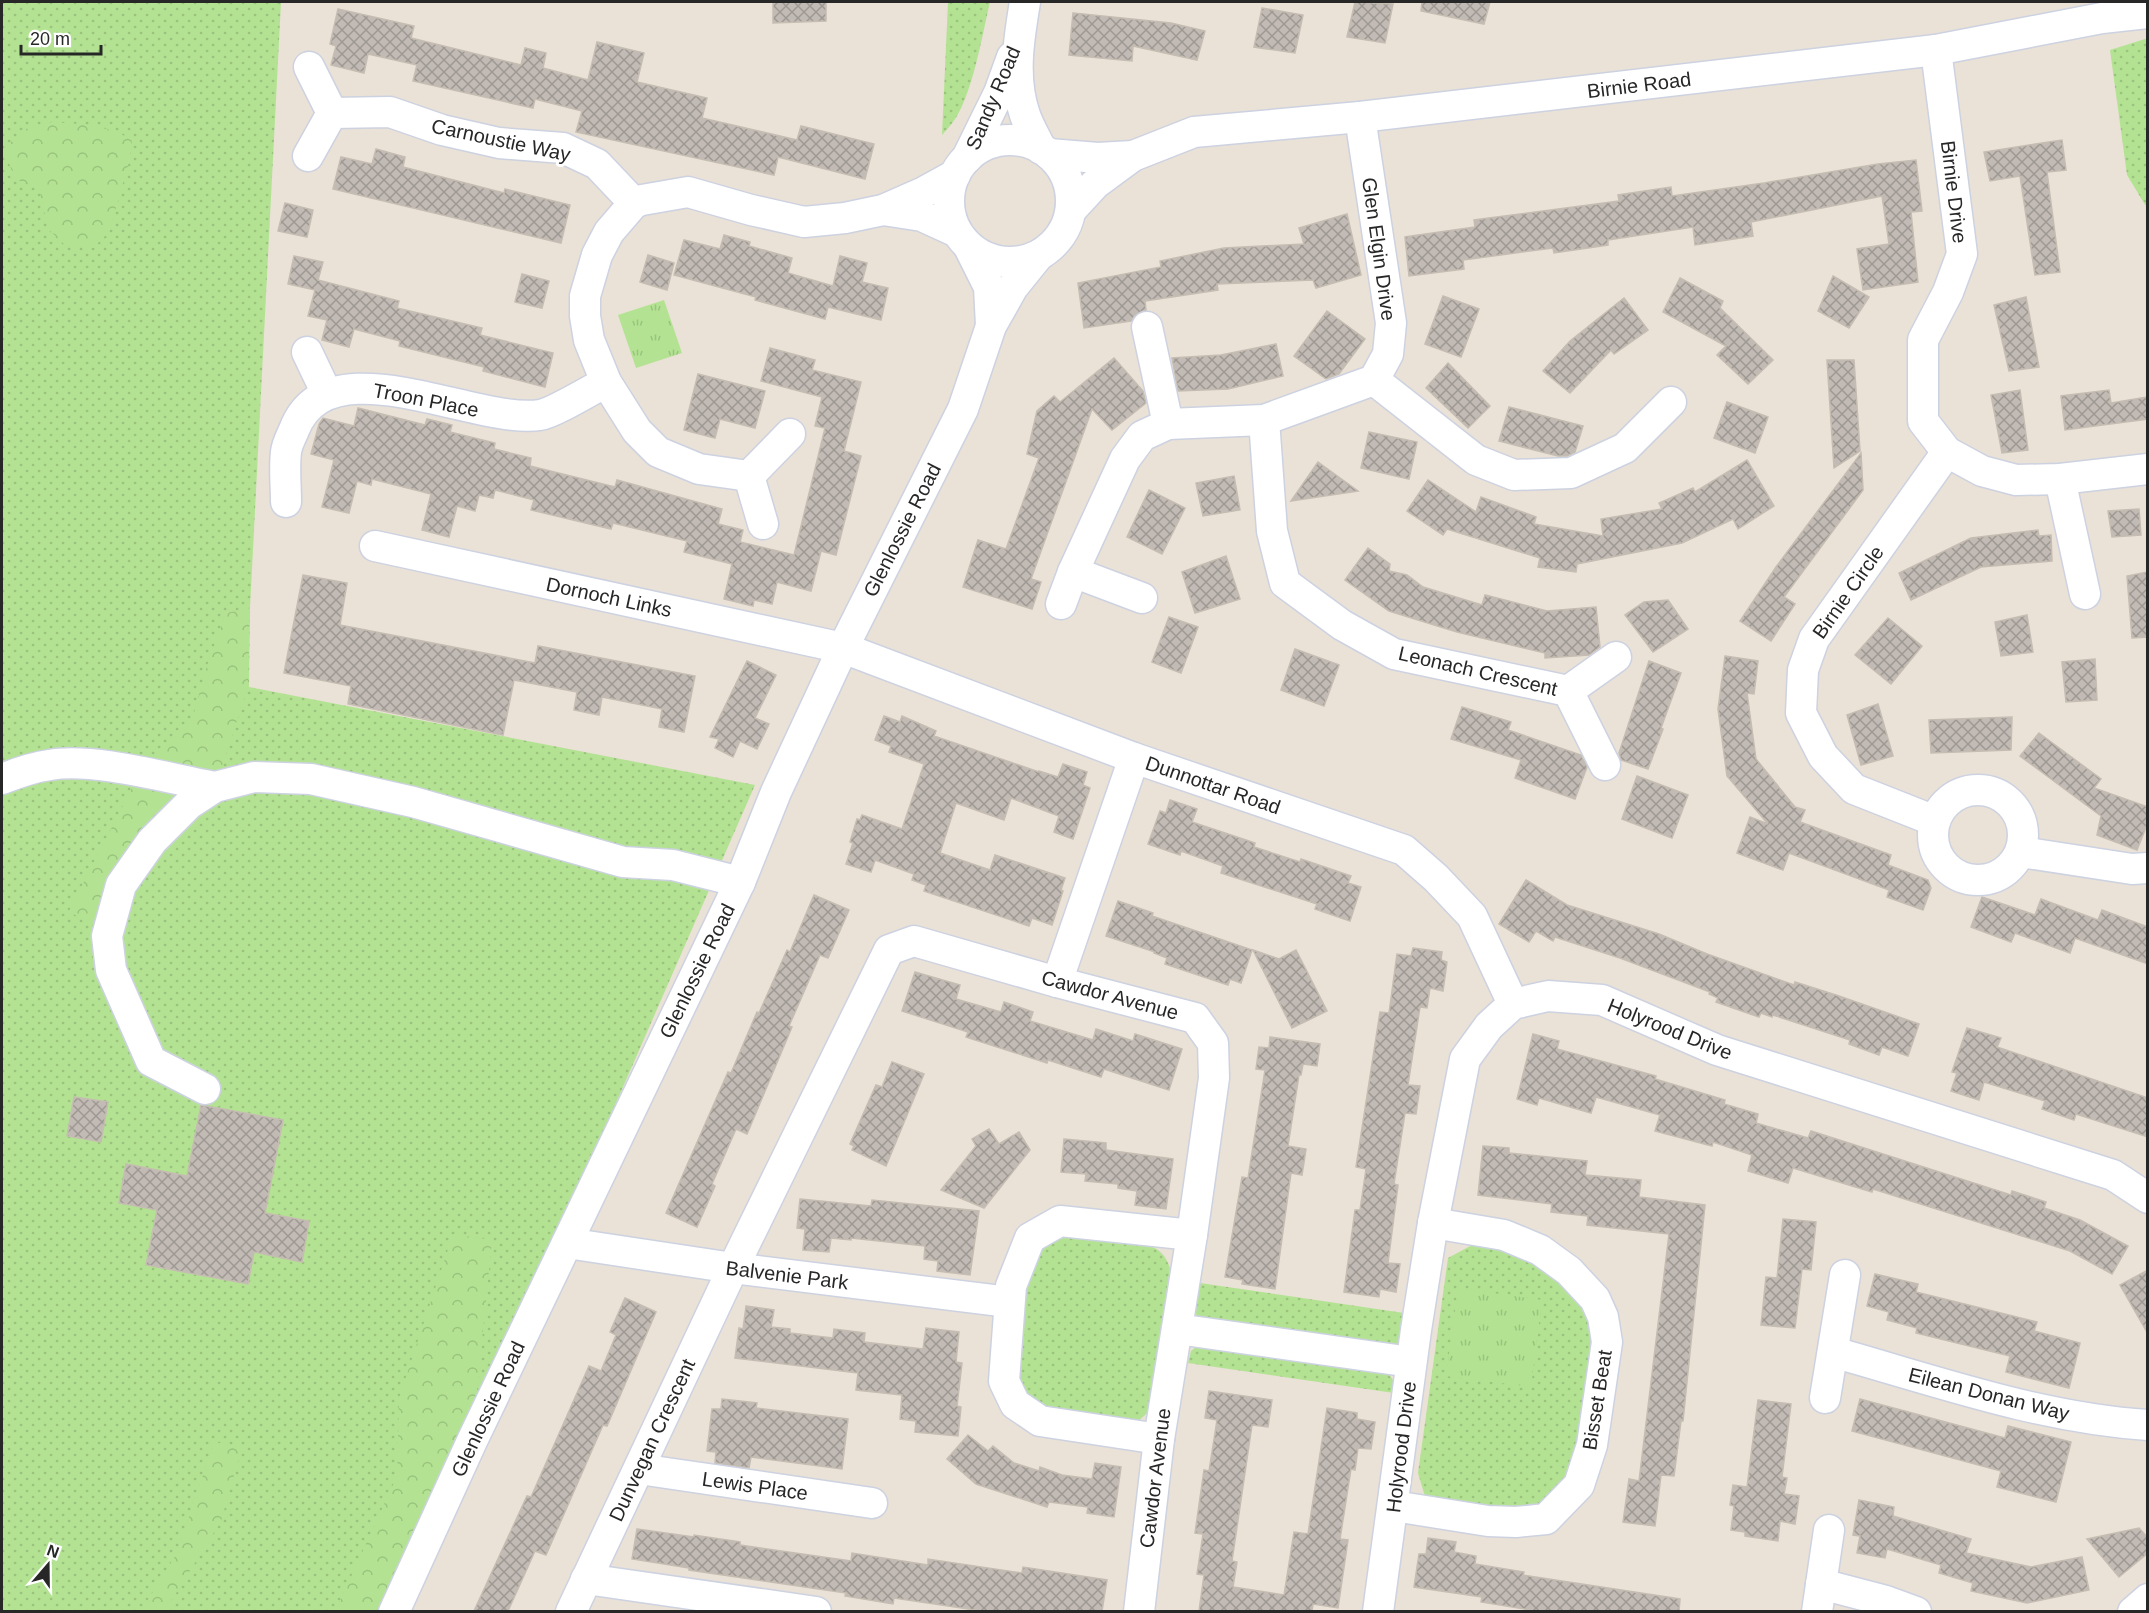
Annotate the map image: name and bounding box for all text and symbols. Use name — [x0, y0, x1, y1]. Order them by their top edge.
scale bar — [21, 18, 100, 56]
text: 20 m — [30, 29, 70, 49]
street label: Sandy Road — [961, 43, 1025, 153]
street label: Birnie Road — [1586, 68, 1692, 102]
street label: Carnoustie Way — [429, 115, 573, 165]
street label: Birnie Drive — [1937, 139, 1971, 245]
street label: Glen Elgin Drive — [1358, 176, 1400, 322]
street label: Troon Place — [371, 379, 481, 421]
street label: Glenlossie Road — [859, 460, 945, 600]
street label: Birnie Circle — [1808, 542, 1888, 642]
street label: Dornoch Links — [544, 573, 674, 621]
street label: Leonach Crescent — [1396, 642, 1560, 700]
street label: Dunnottar Road — [1143, 752, 1283, 818]
street label: Glenlossie Road — [655, 900, 739, 1042]
street label: Cawdor Avenue — [1039, 966, 1181, 1024]
street label: Holyrood Drive — [1605, 994, 1735, 1064]
street label: Balvenie Park — [724, 1257, 851, 1294]
street label: Glenlossie Road — [447, 1338, 529, 1480]
street label: Bisset Beat — [1578, 1348, 1616, 1452]
street label: Dunvegan Crescent — [605, 1355, 700, 1525]
street label: Eilean Donan Way — [1906, 1363, 2072, 1425]
street label: Holyrood Drive — [1382, 1380, 1420, 1514]
street label: Cawdor Avenue — [1135, 1407, 1175, 1549]
street label: Lewis Place — [701, 1468, 809, 1504]
north arrow — [18, 1535, 78, 1595]
text: N — [45, 1541, 61, 1561]

